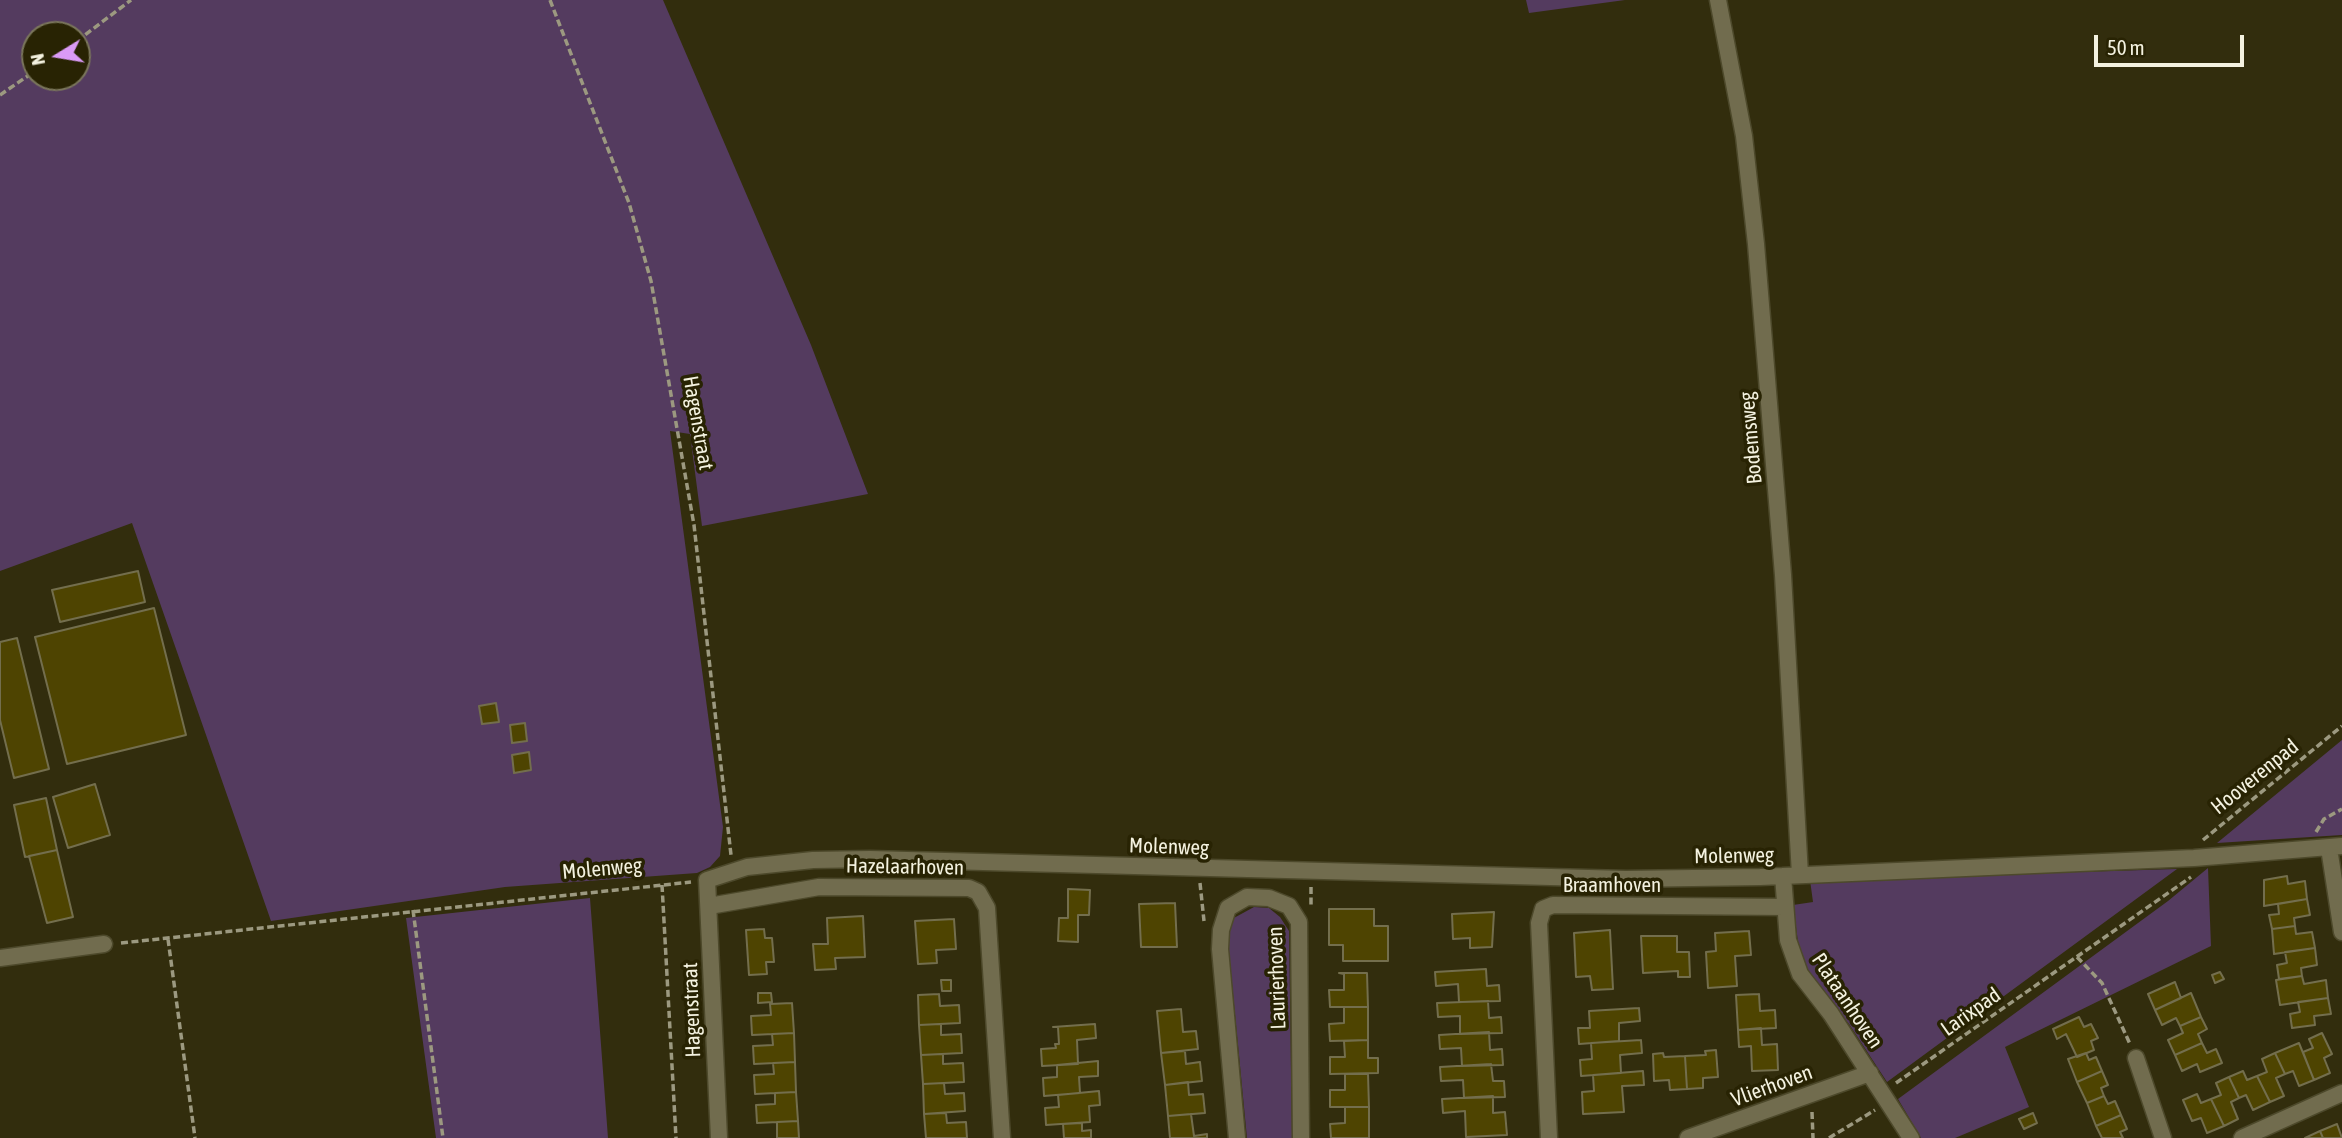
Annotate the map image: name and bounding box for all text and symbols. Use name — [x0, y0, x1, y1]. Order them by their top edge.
north arrow — [21, 21, 91, 91]
scale bar — [2097, 21, 2248, 65]
text: 50 m — [2107, 35, 2145, 59]
text: N — [25, 52, 49, 67]
street label: Hagenstraat — [677, 374, 719, 472]
street label: Bodemsweg — [1734, 391, 1768, 485]
street label: Hooverenpad — [2206, 734, 2304, 820]
street label: Molenweg — [1129, 833, 1209, 861]
street label: Molenweg — [1694, 843, 1774, 869]
street label: Molenweg — [561, 853, 643, 885]
street label: Hazelaarhoven — [846, 853, 964, 881]
street label: Braamhoven — [1563, 872, 1661, 898]
street label: Laurierhoven — [1263, 926, 1291, 1030]
street label: Plataanhoven — [1806, 949, 1888, 1053]
street label: Hagenstraat — [678, 962, 706, 1058]
street label: Larixpad — [1936, 982, 2006, 1042]
street label: Vlierhoven — [1728, 1060, 1816, 1112]

